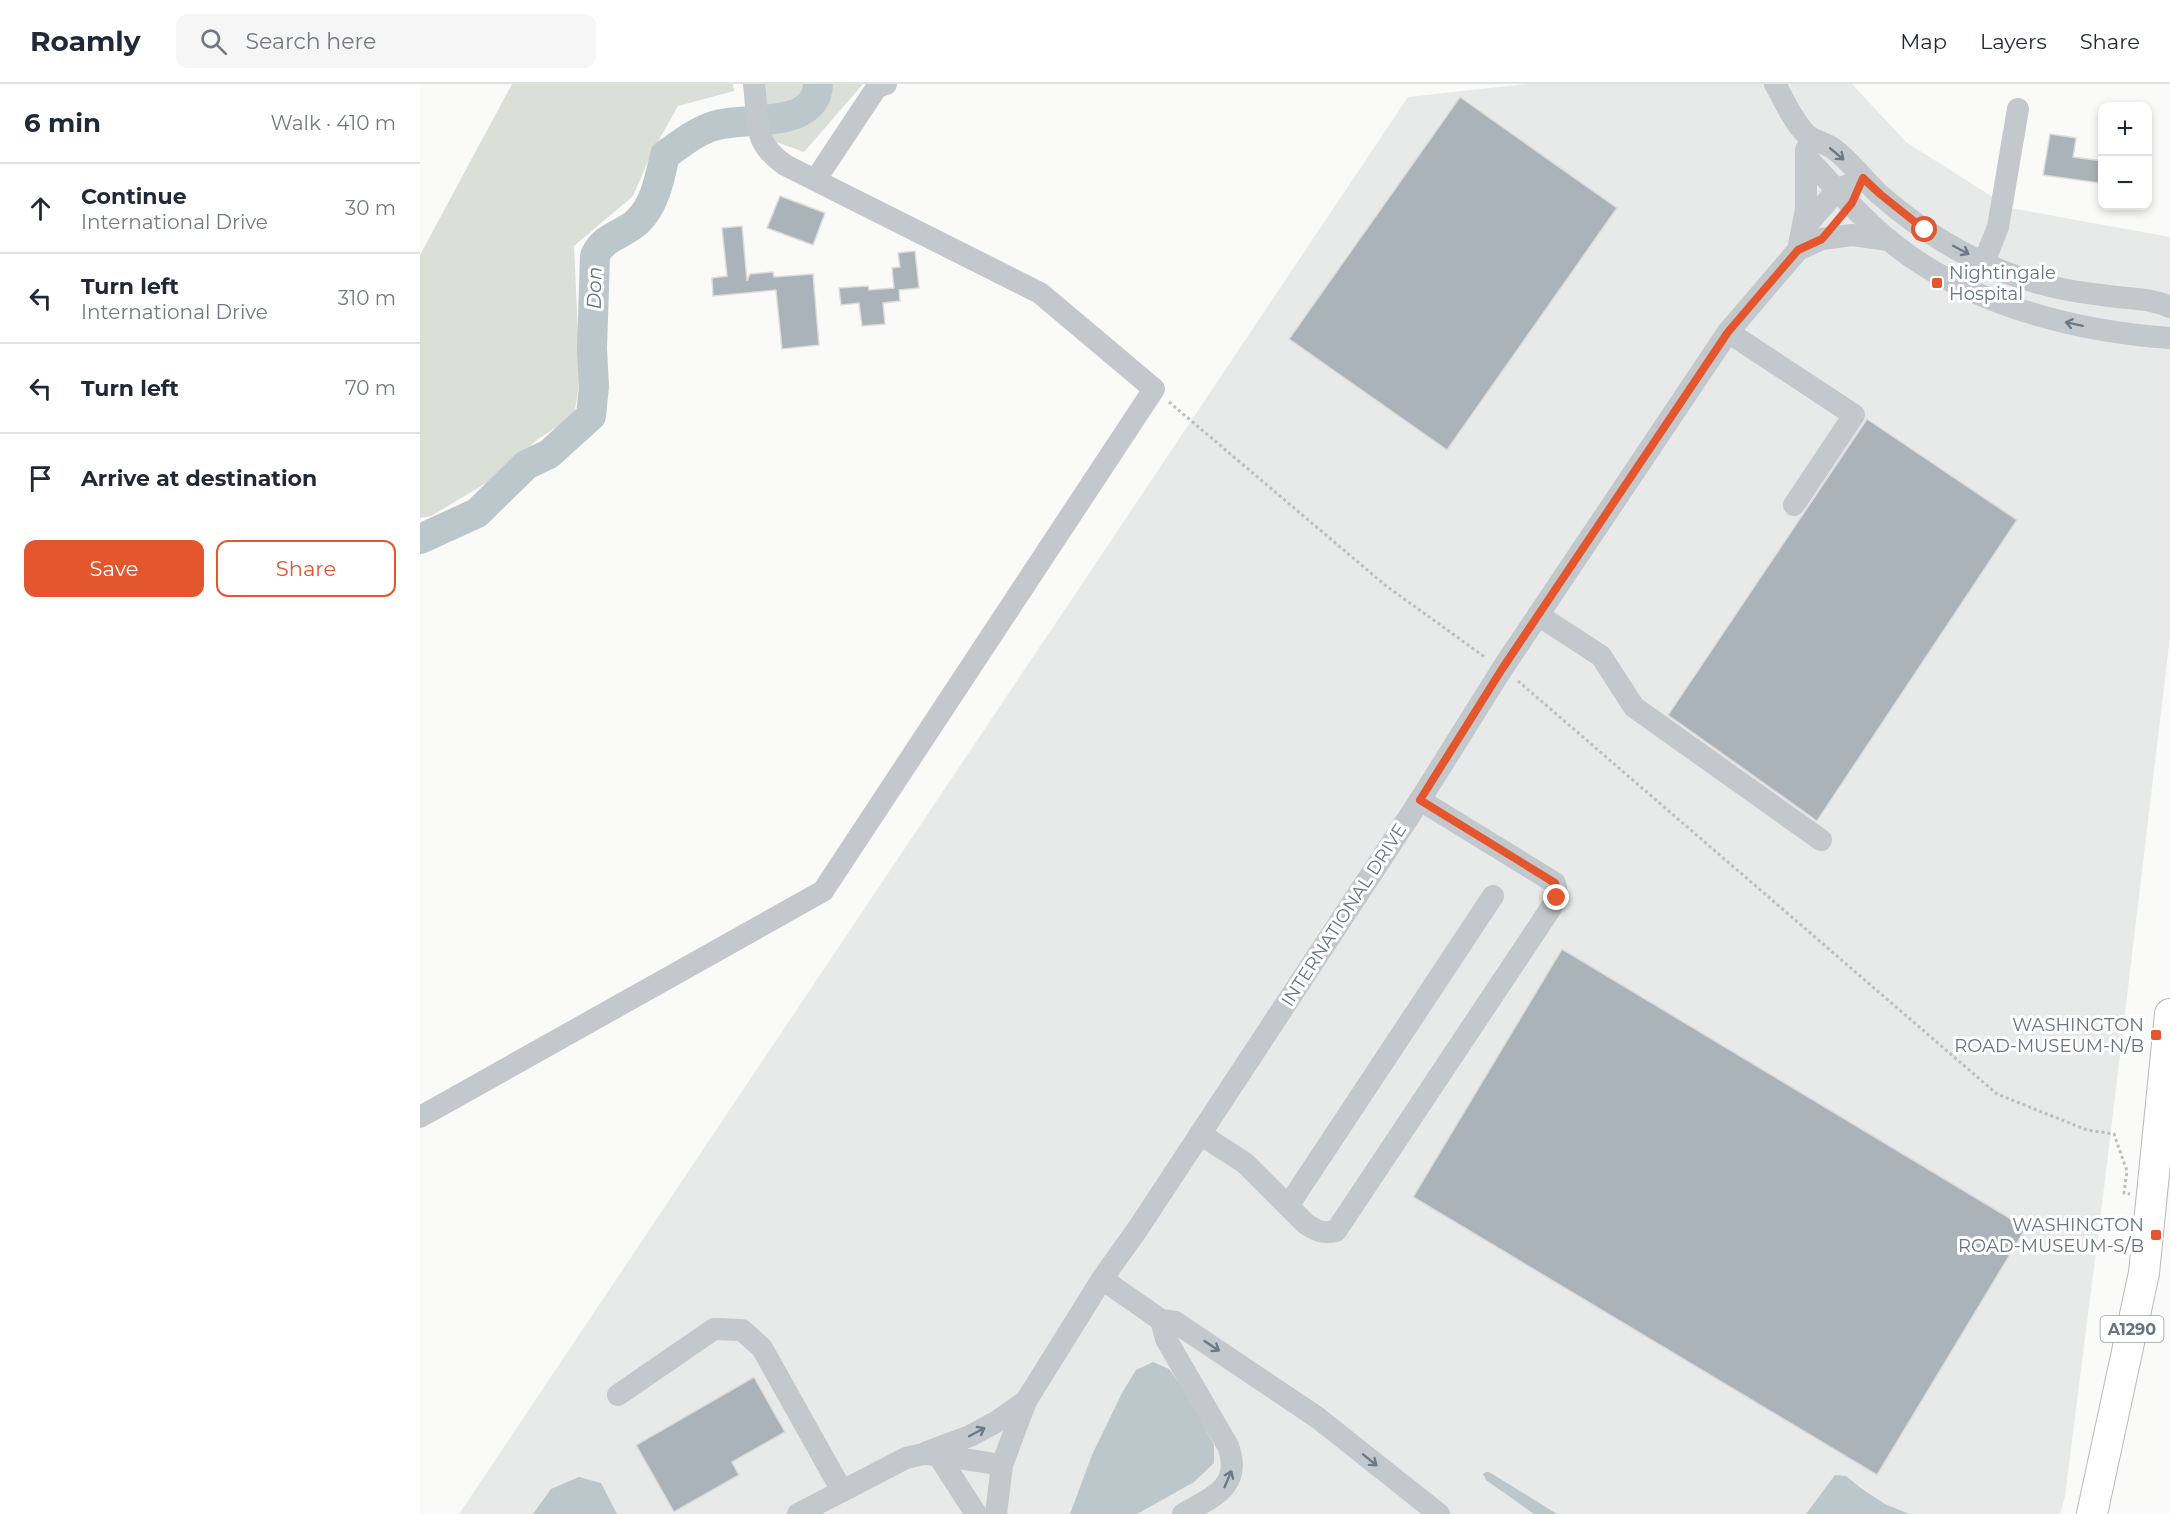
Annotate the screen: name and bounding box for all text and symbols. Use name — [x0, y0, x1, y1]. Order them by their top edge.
search box — [176, 14, 596, 68]
text: Roamly — [30, 24, 140, 58]
icon: search — [197, 25, 230, 58]
text: Search here — [245, 28, 376, 55]
text: Map — [1900, 29, 1947, 54]
text: Layers — [1980, 29, 2047, 54]
text: Share — [2080, 29, 2140, 54]
map controls — [2098, 102, 2152, 210]
button: + — [2098, 102, 2152, 156]
text: 6 min — [24, 107, 101, 139]
text: Walk · 410 m — [271, 111, 396, 135]
one-way arrow — [1829, 147, 1845, 160]
button: − — [2098, 156, 2152, 210]
text: Continue — [81, 183, 187, 210]
icon: ahead — [24, 192, 57, 225]
text: 30 m — [345, 196, 396, 220]
text: International Drive — [81, 210, 268, 234]
route start — [1911, 216, 1937, 242]
one-way arrow — [1951, 245, 1969, 256]
place label: Nightingale Hospital — [1949, 262, 2056, 305]
water label: Don — [582, 266, 606, 310]
text: Turn left — [81, 273, 179, 300]
marker: Nightingale Hospital — [1930, 276, 1944, 290]
icon: left — [24, 282, 57, 315]
text: 310 m — [338, 286, 396, 310]
text: International Drive — [81, 300, 268, 324]
one-way arrow — [2064, 318, 2083, 330]
icon: left — [24, 372, 57, 405]
text: Turn left — [81, 375, 179, 402]
text: 70 m — [345, 376, 396, 400]
icon: arrive — [24, 462, 57, 495]
text: Arrive at destination — [81, 465, 317, 492]
button: Save — [24, 540, 204, 597]
button: Share — [216, 540, 396, 597]
street label: INTERNATIONAL DRIVE — [1277, 819, 1411, 1011]
route end — [1543, 884, 1569, 910]
place label: WASHINGTON ROAD-MUSEUM-N/B — [1954, 1014, 2144, 1057]
marker: WASHINGTON ROAD-MUSEUM-N/B — [2149, 1028, 2163, 1042]
place label: WASHINGTON ROAD-MUSEUM-S/B — [1958, 1214, 2144, 1257]
marker: WASHINGTON ROAD-MUSEUM-S/B — [2149, 1228, 2163, 1242]
road number: A1290 — [2100, 1316, 2164, 1342]
one-way arrow — [1203, 1340, 1220, 1352]
one-way arrow — [968, 1426, 985, 1438]
one-way arrow — [1362, 1453, 1378, 1466]
one-way arrow — [1223, 1471, 1234, 1489]

